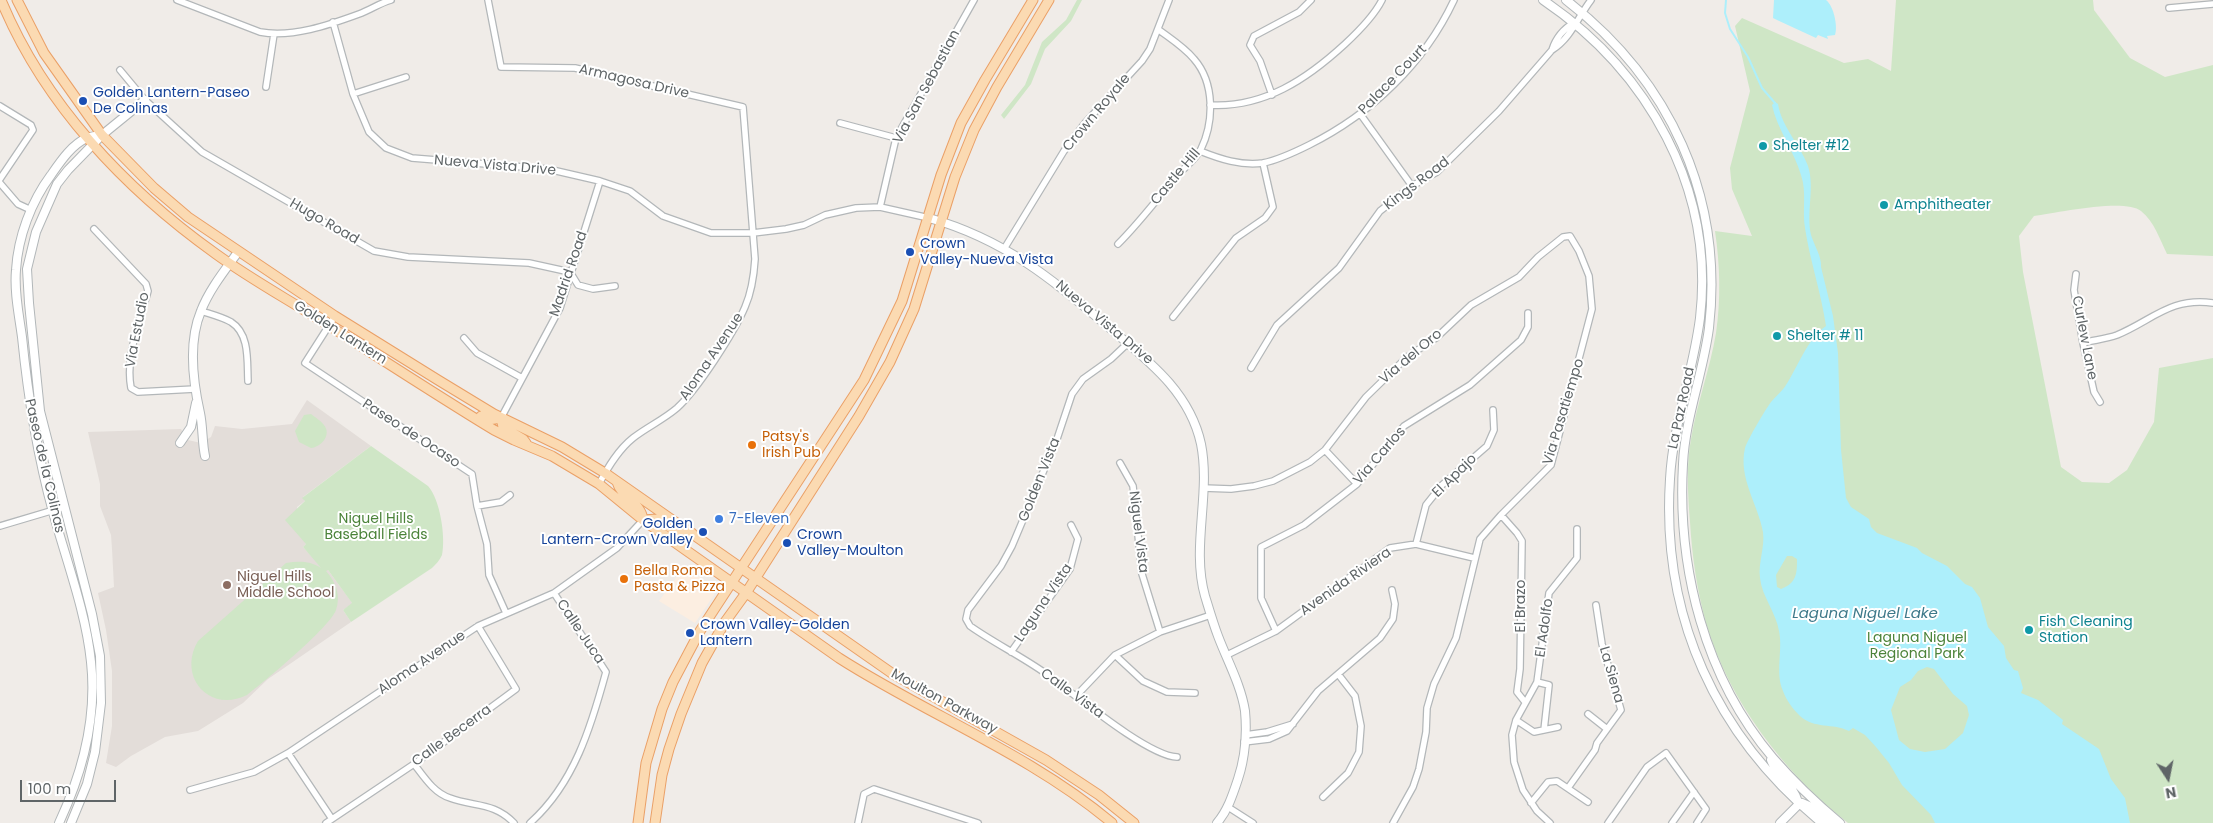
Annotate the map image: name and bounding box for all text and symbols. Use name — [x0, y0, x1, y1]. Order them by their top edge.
street label: Via San Sebastian — [890, 27, 964, 147]
street label: Palace Court — [1356, 42, 1430, 118]
street label: Armagosa Drive — [577, 61, 691, 103]
street label: Crown Royale — [1060, 71, 1134, 155]
place label: Golden Lantern-Paseo De Colinas — [93, 85, 250, 118]
marker: Golden Lantern-Paseo De Colinas — [77, 95, 89, 107]
place label: Shelter #12 — [1773, 138, 1849, 154]
marker: Shelter #12 — [1757, 140, 1769, 152]
street label: Castle Hill — [1148, 145, 1204, 209]
street label: Nueva Vista Drive — [433, 152, 557, 180]
street label: Kings Road — [1381, 154, 1453, 214]
street label: Hugo Road — [286, 195, 362, 249]
place label: Amphitheater — [1894, 197, 1991, 213]
marker: Amphitheater — [1878, 199, 1890, 211]
street label: Madrid Road — [547, 229, 591, 319]
place label: Crown Valley-Nueva Vista — [920, 236, 1053, 268]
marker: Crown Valley-Nueva Vista — [904, 246, 916, 258]
street label: Nueva Vista Drive — [1052, 277, 1156, 369]
street label: Via Estudio — [122, 291, 154, 369]
street label: Curlew Lane — [2068, 294, 2100, 382]
street label: Golden Lantern — [290, 298, 390, 368]
street label: Aloma Avenue — [677, 310, 747, 404]
street label: Via del Oro — [1376, 326, 1446, 388]
place label: Shelter # 11 — [1787, 328, 1863, 344]
marker: Shelter # 11 — [1771, 330, 1783, 342]
street label: Via Pasatiempo — [1540, 357, 1588, 467]
street label: La Paz Road — [1665, 366, 1699, 450]
street label: Paseo de Ocaso — [359, 396, 463, 472]
street label: Paseo de la Colinas — [20, 397, 68, 535]
street label: Via Carlos — [1350, 424, 1410, 488]
place label: Patsy's Irish Pub — [762, 429, 821, 462]
street label: Golden Vista — [1016, 436, 1064, 524]
marker: Patsy's Irish Pub — [746, 439, 758, 451]
street label: El Apajo — [1429, 451, 1481, 501]
street label: Niguel Vista — [1125, 490, 1151, 574]
park label: Niguel Hills Baseball Fields — [325, 511, 427, 544]
place label: 7-Eleven — [729, 511, 789, 527]
marker: 7-Eleven — [713, 513, 725, 525]
place label: Golden Lantern-Crown Valley — [541, 516, 693, 548]
marker: Golden Lantern-Crown Valley — [697, 526, 709, 538]
place label: Crown Valley-Moulton — [797, 527, 904, 560]
marker: Crown Valley-Moulton — [781, 537, 793, 549]
street label: Avenida Riviera — [1297, 544, 1395, 620]
street label: Laguna Vista — [1012, 561, 1076, 645]
place label: Bella Roma Pasta & Pizza — [634, 563, 725, 596]
place label: Niguel Hills Middle School — [237, 569, 334, 602]
marker: Bella Roma Pasta & Pizza — [618, 573, 630, 585]
marker: Niguel Hills Middle School — [221, 579, 233, 591]
street label: El Brazo — [1513, 580, 1529, 632]
street label: Calle Juca — [552, 597, 608, 667]
street label: El Adolfo — [1533, 598, 1557, 658]
water label: Laguna Niguel Lake — [1792, 605, 1938, 623]
place label: Fish Cleaning Station — [2039, 614, 2133, 646]
place label: Crown Valley-Golden Lantern — [700, 617, 850, 650]
marker: Fish Cleaning Station — [2023, 624, 2035, 636]
marker: Crown Valley-Golden Lantern — [684, 627, 696, 639]
street label: Aloma Avenue — [375, 628, 469, 698]
park label: Laguna Niguel Regional Park — [1867, 630, 1967, 662]
street label: La Siena — [1595, 645, 1627, 705]
street label: Calle Vista — [1037, 665, 1107, 723]
street label: Moulton Parkway — [888, 666, 1000, 738]
street label: Calle Becerra — [409, 702, 495, 770]
north arrow — [2143, 753, 2193, 803]
scale bar — [22, 770, 119, 802]
text: 100 m — [28, 778, 71, 799]
text: N — [2164, 782, 2178, 804]

